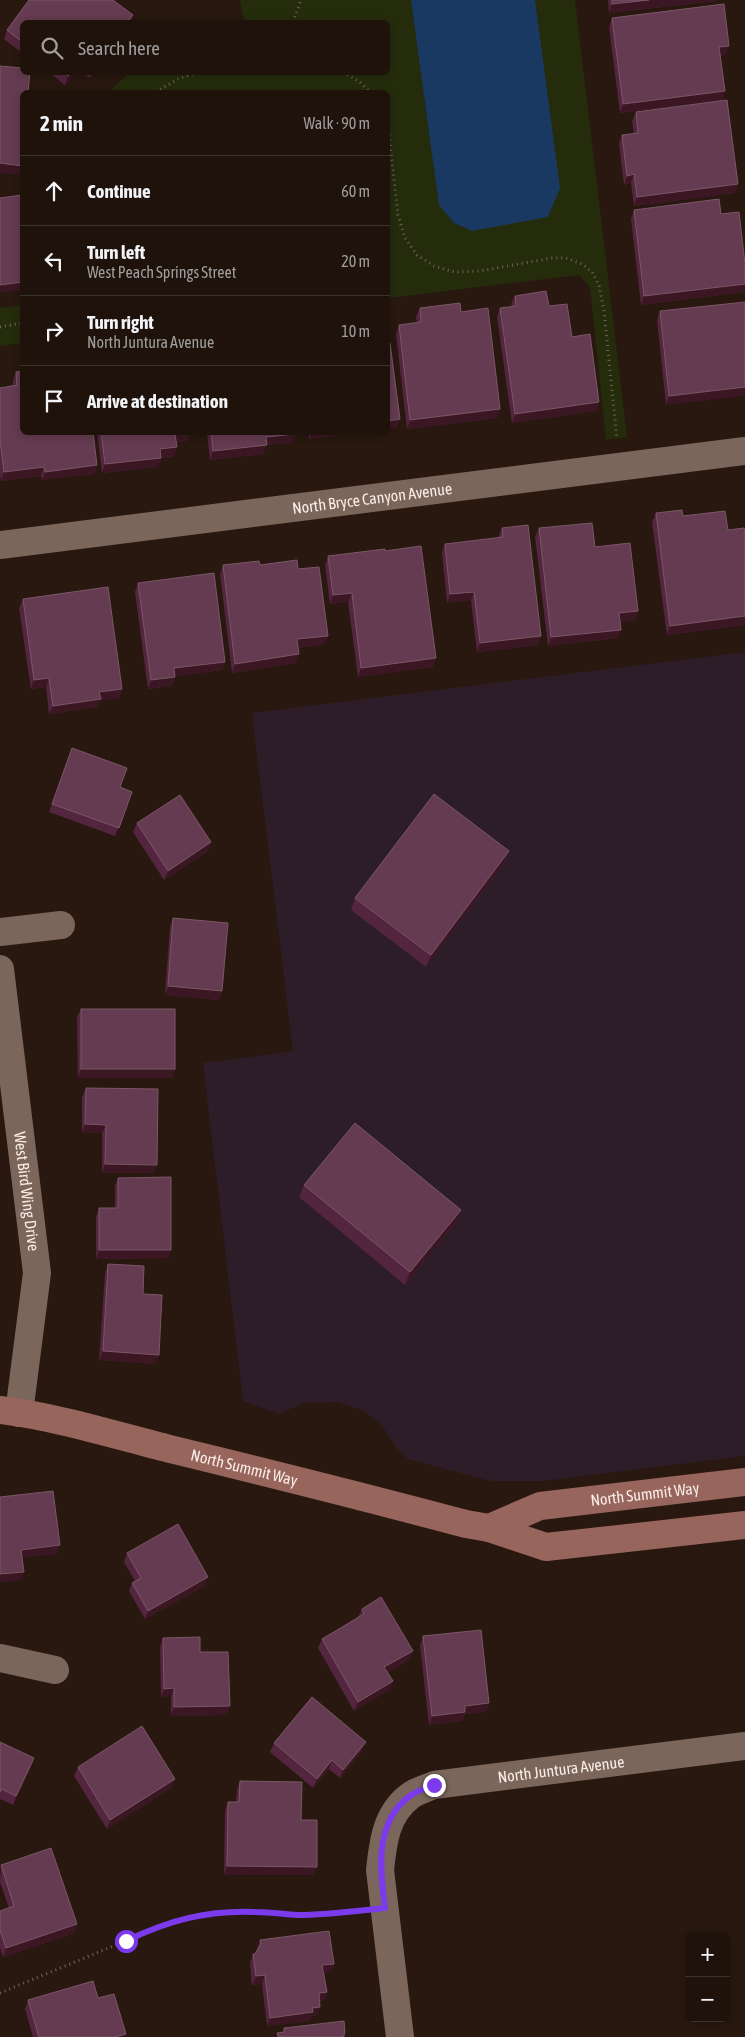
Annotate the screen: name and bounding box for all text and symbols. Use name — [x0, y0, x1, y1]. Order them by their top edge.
search box — [20, 20, 390, 75]
icon: search — [38, 34, 66, 62]
text: Search here — [78, 37, 160, 59]
text: 2 min — [40, 111, 83, 135]
text: Walk · 90 m — [304, 114, 370, 132]
icon: ahead — [40, 177, 68, 205]
text: Continue — [87, 180, 151, 202]
text: 60 m — [341, 182, 370, 200]
text: Turn left — [87, 241, 145, 263]
icon: left — [40, 247, 68, 275]
text: 20 m — [341, 252, 370, 270]
text: West Peach Springs Street — [87, 263, 236, 281]
text: Turn right — [87, 311, 154, 333]
icon: right — [40, 317, 68, 345]
text: 10 m — [341, 322, 370, 340]
text: North Juntura Avenue — [87, 333, 214, 351]
icon: arrive — [40, 387, 68, 415]
text: Arrive at destination — [87, 390, 228, 412]
street label: North Bryce Canyon Avenue — [291, 479, 453, 517]
street label: West Bird Wing Drive — [11, 1131, 43, 1252]
street label: North Summit Way — [189, 1445, 300, 1490]
street label: North Summit Way — [589, 1478, 701, 1509]
street label: North Juntura Avenue — [497, 1752, 625, 1786]
route end — [423, 1774, 446, 1797]
route start — [115, 1930, 138, 1953]
map controls — [685, 1932, 730, 2022]
button: + — [685, 1932, 730, 1977]
button: − — [685, 1977, 730, 2022]

